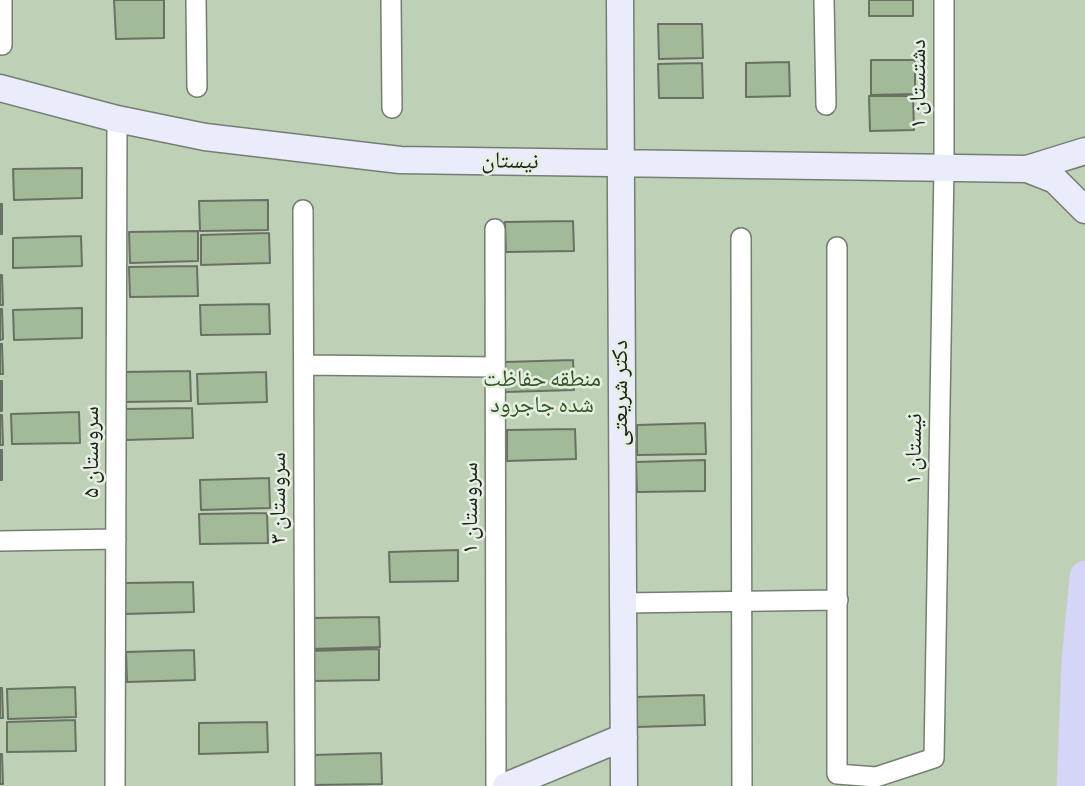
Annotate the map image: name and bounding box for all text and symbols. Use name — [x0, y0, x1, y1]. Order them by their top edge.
street label: دشتستان ۱ — [905, 39, 933, 129]
street label: نیستان — [481, 148, 539, 176]
street label: دکتر شریعتی — [607, 340, 635, 446]
park label: منطقه حفاظت شده جاجرود — [483, 366, 601, 420]
street label: سروستان ۵ — [78, 406, 106, 498]
street label: نیستان ۱ — [901, 413, 929, 485]
street label: سروستان ۳ — [265, 452, 293, 544]
street label: سروستان ۱ — [457, 462, 485, 554]

